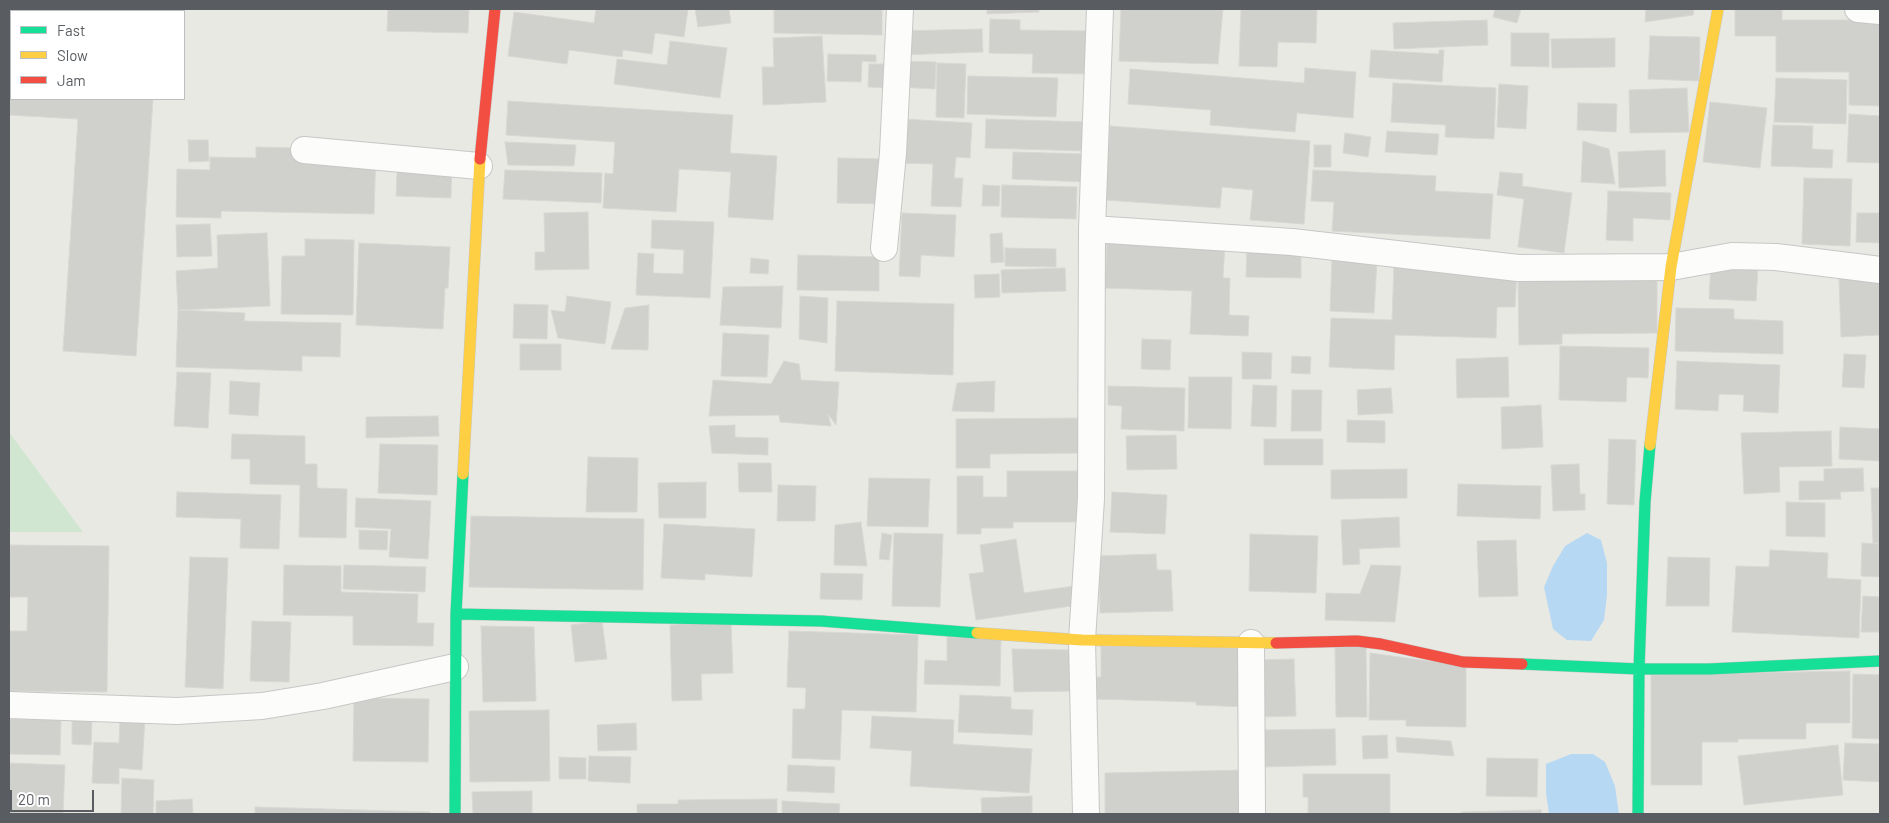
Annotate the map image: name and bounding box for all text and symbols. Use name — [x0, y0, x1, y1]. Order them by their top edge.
legend — [10, 10, 185, 100]
text: Fast — [57, 21, 85, 39]
text: Slow — [57, 46, 88, 64]
text: Jam — [57, 71, 86, 89]
scale bar — [12, 780, 96, 812]
text: 20 m — [18, 790, 50, 808]

